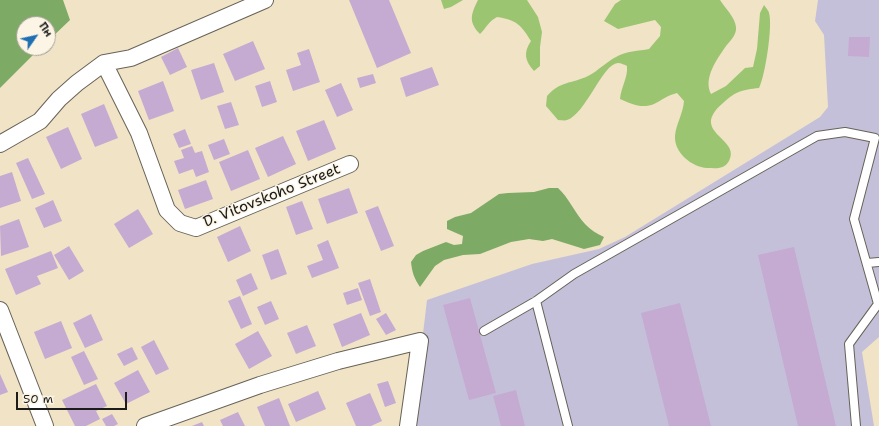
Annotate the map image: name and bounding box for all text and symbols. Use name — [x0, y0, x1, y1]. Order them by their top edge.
north arrow — [16, 16, 56, 56]
text: Пн — [35, 19, 56, 40]
street label: D. Vitovskoho Street — [201, 160, 343, 232]
scale bar — [18, 384, 129, 410]
text: 50 m — [23, 391, 53, 407]

